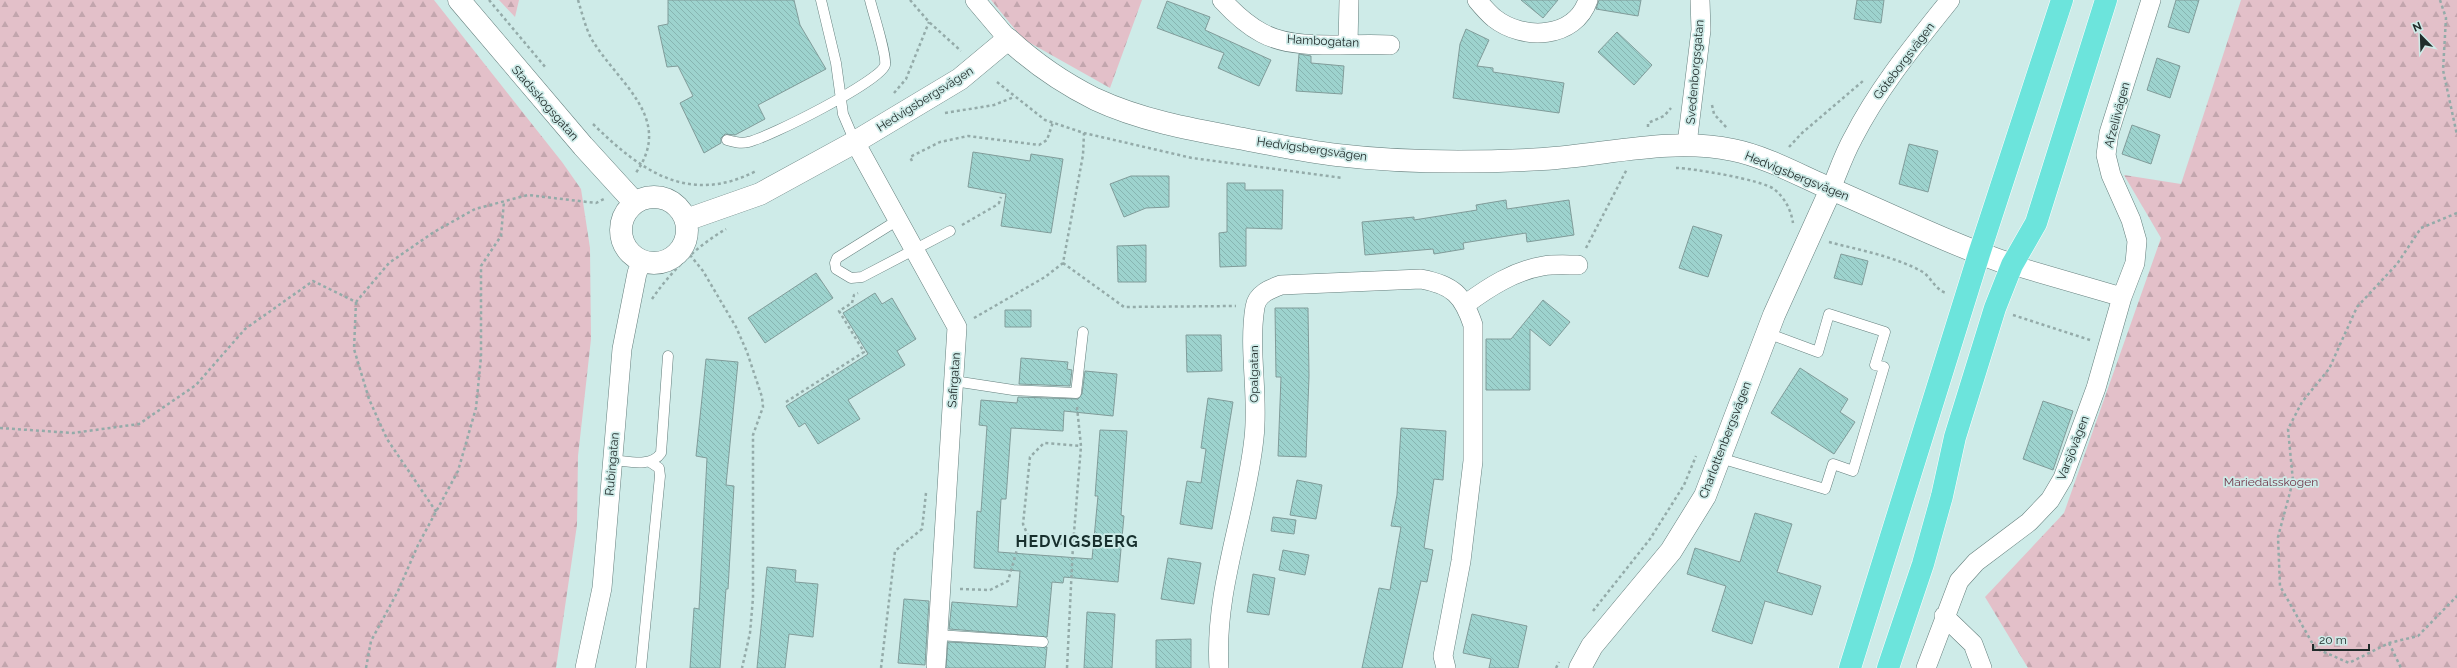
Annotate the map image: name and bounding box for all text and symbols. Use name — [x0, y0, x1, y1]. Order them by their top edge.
north arrow — [2401, 16, 2441, 56]
street label: Svedenborgsgatan — [1683, 19, 1707, 125]
street label: Göteborgsvägen — [1871, 20, 1937, 102]
text: N — [2411, 20, 2424, 35]
street label: Hambogatan — [1286, 32, 1360, 50]
street label: Stadsskogsgatan — [509, 63, 581, 143]
street label: Hedvigsbergsvägen — [874, 64, 976, 134]
street label: Afzeliivägen — [2102, 81, 2132, 149]
street label: Hedvigsbergsvägen — [1256, 134, 1368, 164]
street label: Hedvigsbergsvägen — [1743, 149, 1851, 203]
street label: Opalgatan — [1247, 345, 1261, 403]
street label: Safirgatan — [945, 352, 963, 408]
street label: Charlottenbergsvägen — [1696, 380, 1754, 500]
street label: Varsjövägen — [2054, 414, 2092, 482]
street label: Rubingatan — [602, 432, 622, 496]
park label: Mariedalsskogen — [2224, 475, 2318, 489]
district label: HEDVIGSBERG — [1015, 532, 1139, 551]
scale bar — [2313, 626, 2369, 652]
text: 20 m — [2319, 633, 2347, 647]

